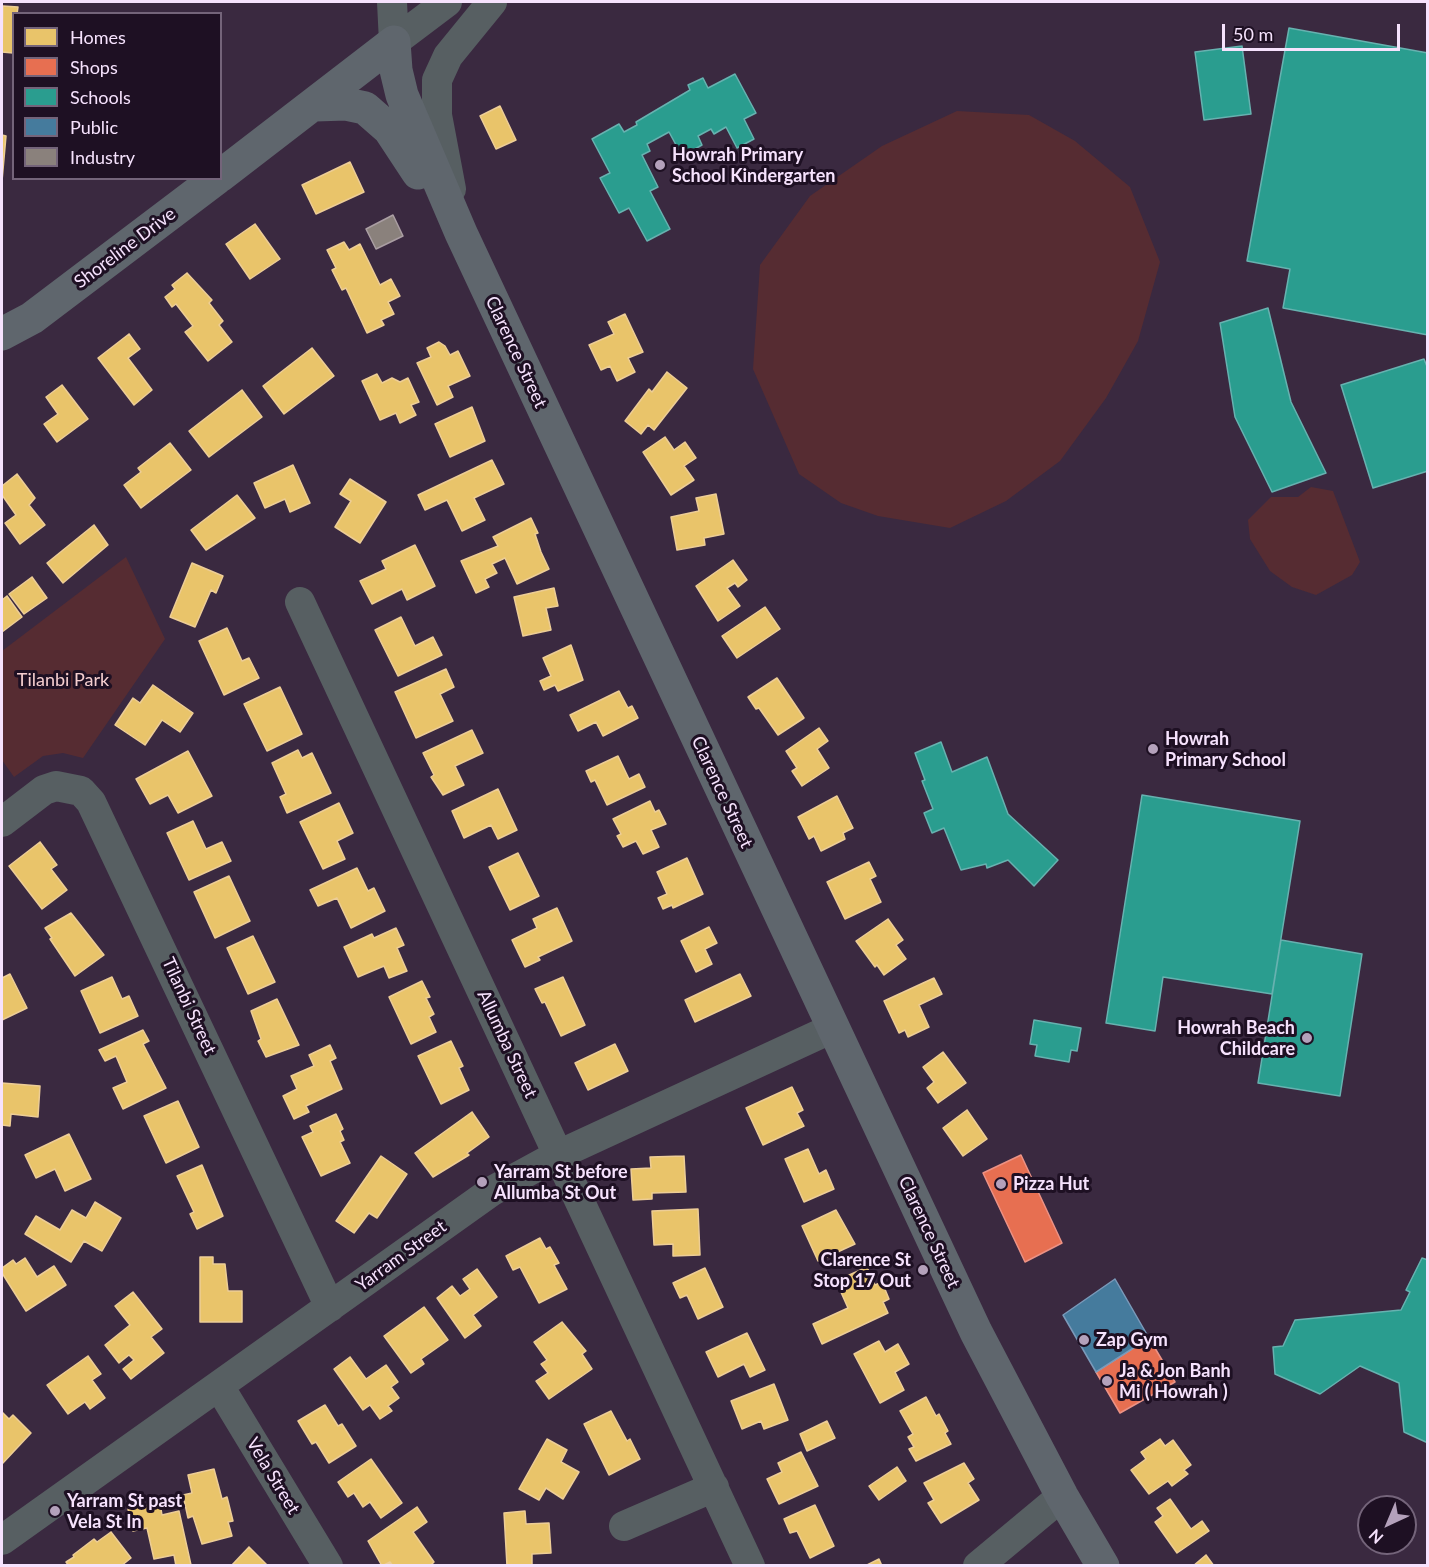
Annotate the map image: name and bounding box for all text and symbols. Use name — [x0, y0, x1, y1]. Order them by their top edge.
legend — [12, 12, 222, 180]
scale bar — [1225, 12, 1404, 50]
text: 50 m — [1233, 23, 1273, 45]
text: Homes — [70, 26, 126, 48]
text: Shops — [70, 56, 118, 78]
text: Schools — [70, 86, 131, 108]
text: Public — [70, 116, 118, 138]
place label: Howrah Primary School Kindergarten — [672, 144, 835, 186]
text: Industry — [70, 146, 135, 168]
marker: Howrah Primary School Kindergarten — [653, 158, 667, 172]
street label: Shoreline Drive — [70, 203, 180, 293]
street label: Clarence Street — [481, 293, 551, 411]
park label: Tilanbi Park — [17, 669, 109, 691]
place label: Howrah Primary School — [1165, 728, 1286, 771]
street label: Clarence Street — [687, 733, 757, 851]
marker: Howrah Primary School — [1146, 742, 1160, 756]
street label: Tilanbi Street — [157, 954, 221, 1058]
street label: Allumba Street — [473, 987, 541, 1101]
place label: Howrah Beach Childcare — [1177, 1017, 1295, 1060]
marker: Howrah Beach Childcare — [1300, 1031, 1314, 1045]
place label: Yarram St before Allumba St Out — [494, 1161, 628, 1204]
street label: Clarence Street — [894, 1173, 964, 1291]
place label: Pizza Hut — [1013, 1173, 1089, 1195]
marker: Yarram St before Allumba St Out — [475, 1175, 489, 1189]
marker: Pizza Hut — [994, 1177, 1008, 1191]
street label: Yarram Street — [351, 1216, 451, 1296]
place label: Clarence St Stop 17 Out — [813, 1249, 911, 1292]
marker: Clarence St Stop 17 Out — [916, 1263, 930, 1277]
place label: Zap Gym — [1096, 1329, 1168, 1351]
marker: Zap Gym — [1077, 1333, 1091, 1347]
place label: Ja & Jon Banh Mi ( Howrah ) — [1119, 1360, 1231, 1402]
marker: Ja & Jon Banh Mi ( Howrah ) — [1100, 1374, 1114, 1388]
street label: Vela Street — [242, 1434, 304, 1518]
place label: Yarram St past Vela St In — [67, 1490, 182, 1532]
north arrow — [1357, 1495, 1417, 1555]
marker: Yarram St past Vela St In — [48, 1504, 62, 1518]
text: N — [1365, 1526, 1387, 1548]

